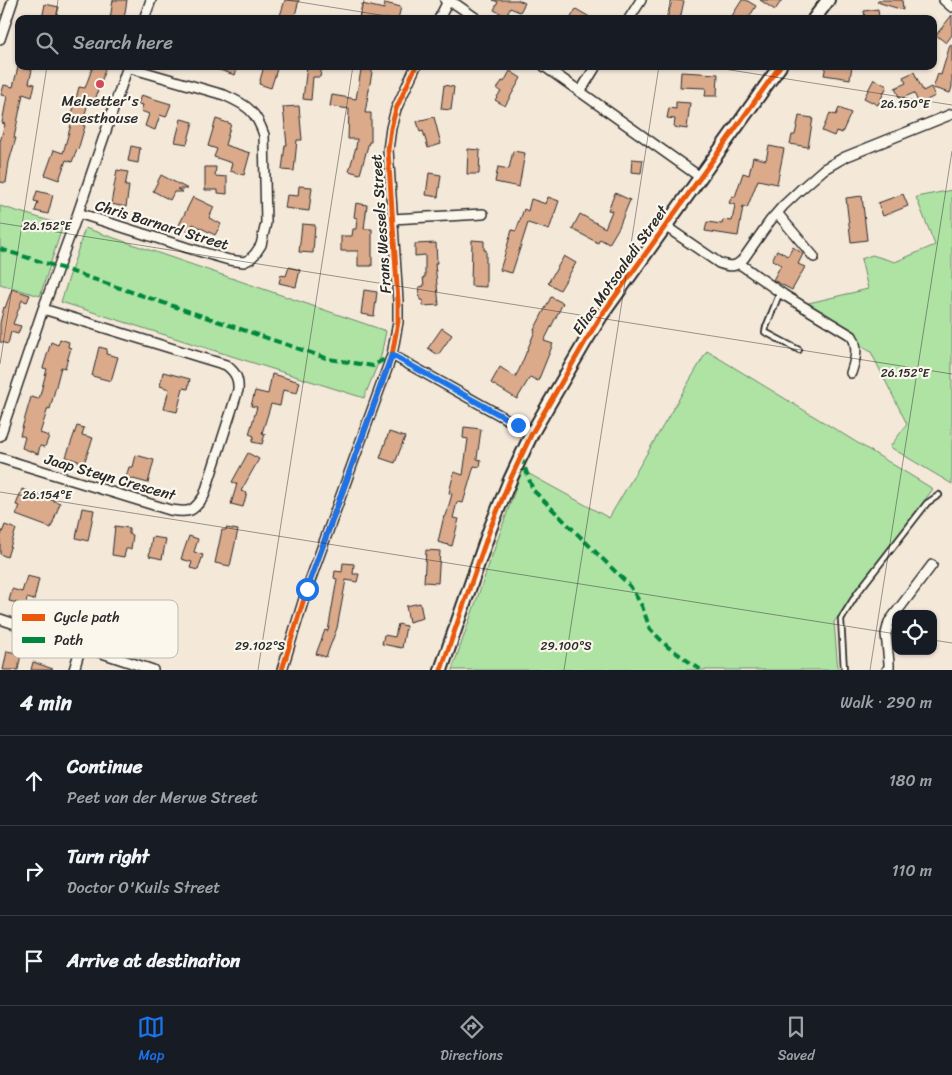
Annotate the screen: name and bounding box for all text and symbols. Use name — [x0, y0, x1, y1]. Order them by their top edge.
search box — [15, 15, 937, 70]
text: Search here — [73, 26, 173, 59]
icon: search — [33, 29, 61, 57]
marker: Melsetter's Guesthouse — [94, 78, 106, 90]
place label: Melsetter's Guesthouse — [61, 88, 139, 131]
text: 26.150°E — [880, 93, 931, 115]
street label: Frans Wessels Street — [363, 153, 399, 295]
street label: Chris Barnard Street — [92, 192, 232, 258]
street label: Elias Motsoaledi Street — [565, 199, 675, 340]
text: 26.152°E — [23, 215, 73, 237]
text: 26.152°E — [881, 362, 931, 384]
route end — [507, 414, 530, 437]
street label: Jaap Steyn Crescent — [41, 446, 179, 508]
text: 26.154°E — [22, 484, 73, 506]
route start — [296, 578, 319, 601]
legend — [12, 600, 178, 658]
text: Cycle path — [54, 605, 120, 630]
map controls — [892, 610, 937, 655]
button: locate — [892, 610, 937, 655]
text: Path — [54, 628, 83, 653]
text: 29.102°S — [235, 635, 286, 657]
text: 29.100°S — [541, 635, 592, 657]
text: 4 min — [20, 684, 72, 722]
text: Walk · 290 m — [840, 688, 932, 717]
text: Continue — [67, 750, 143, 783]
text: 180 m — [889, 766, 932, 795]
icon: ahead — [20, 767, 48, 795]
text: Peet van der Merwe Street — [67, 783, 258, 812]
text: Turn right — [67, 840, 149, 873]
text: 110 m — [892, 856, 932, 885]
icon: right — [20, 857, 48, 885]
text: Doctor O'Kuils Street — [67, 873, 220, 902]
text: Arrive at destination — [67, 944, 240, 977]
icon: arrive — [20, 947, 48, 975]
tab: Map — [137, 1013, 165, 1068]
tab: Directions — [440, 1013, 503, 1068]
tab: Saved — [778, 1013, 815, 1068]

